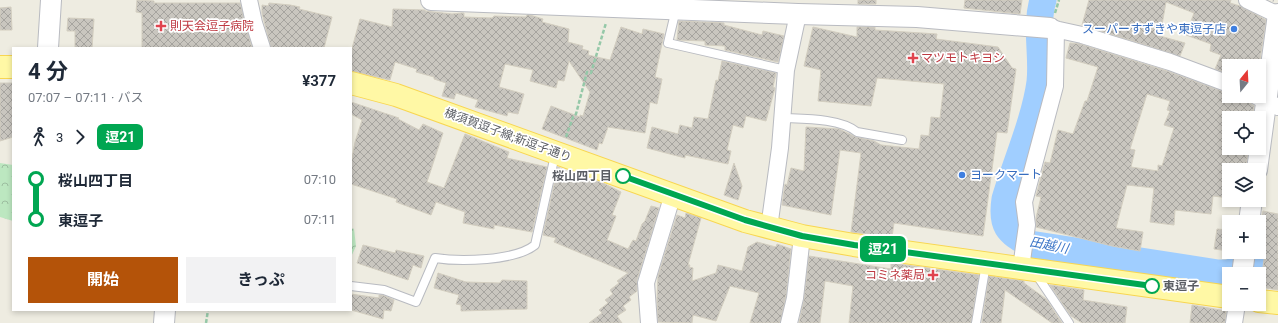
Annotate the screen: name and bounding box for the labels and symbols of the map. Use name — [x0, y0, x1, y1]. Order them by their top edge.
place label: 則天会逗子病院 — [170, 19, 254, 33]
marker: 則天会逗子病院 — [155, 20, 167, 32]
place label: スーパーすずきや東逗子店 — [1082, 22, 1226, 36]
marker: スーパーすずきや東逗子店 — [1229, 24, 1239, 34]
place label: マツモトキヨシ — [921, 51, 1005, 65]
marker: マツモトキヨシ — [908, 53, 918, 63]
north arrow — [1222, 59, 1266, 103]
street label: 横須賀逗子線;新逗子通り — [442, 105, 574, 165]
marker: 桜山四丁目 — [615, 168, 631, 184]
place label: ヨークマート — [970, 168, 1042, 182]
place label: 桜山四丁目 — [552, 169, 612, 183]
marker: ヨークマート — [957, 170, 967, 180]
water label: 田越川 — [1028, 234, 1072, 256]
line badge: 逗21 — [860, 236, 906, 262]
place label: コミネ薬局 — [865, 268, 925, 282]
marker: コミネ薬局 — [928, 270, 938, 280]
marker: 東逗子 — [1144, 278, 1160, 294]
place label: 東逗子 — [1163, 279, 1199, 293]

